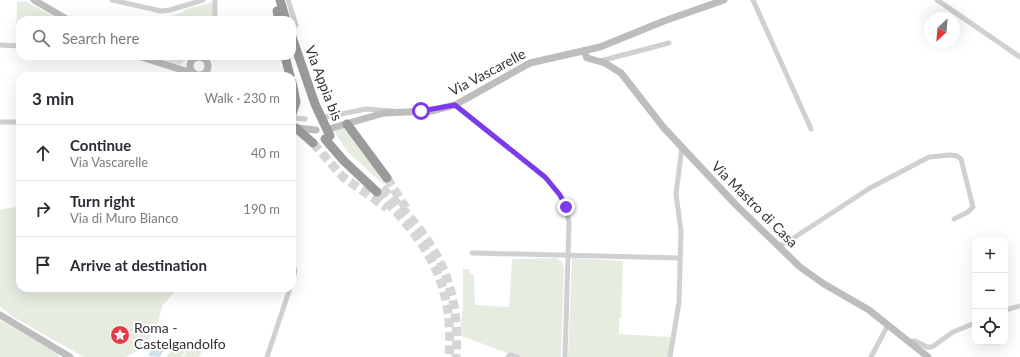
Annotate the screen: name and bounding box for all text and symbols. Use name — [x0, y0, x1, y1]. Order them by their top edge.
north arrow — [924, 12, 960, 48]
search box — [16, 16, 296, 60]
icon: search — [30, 27, 52, 49]
text: Search here — [62, 29, 139, 47]
street label: Via Appia bis — [302, 43, 346, 123]
street label: Via Vascarelle — [446, 45, 528, 99]
text: 3 min — [32, 88, 74, 109]
text: Walk · 230 m — [204, 90, 280, 106]
route start — [412, 102, 430, 120]
text: Continue — [70, 136, 131, 154]
icon: ahead — [32, 142, 54, 164]
text: 40 m — [251, 145, 280, 161]
text: Via Vascarelle — [70, 154, 148, 170]
street label: Via Mastro di Casa — [708, 157, 802, 251]
text: Turn right — [70, 192, 135, 210]
icon: right — [32, 198, 54, 220]
route end — [557, 198, 575, 216]
text: 190 m — [243, 201, 280, 217]
text: Via di Muro Bianco — [70, 210, 178, 226]
map controls — [972, 237, 1008, 345]
button: + — [972, 237, 1008, 273]
icon: arrive — [32, 254, 54, 276]
text: Arrive at destination — [70, 256, 207, 274]
button: − — [972, 273, 1008, 309]
button: locate — [972, 309, 1008, 345]
place label: Roma - Castelgandolfo — [134, 319, 226, 352]
place icon: Roma - Castelgandolfo — [109, 324, 131, 346]

